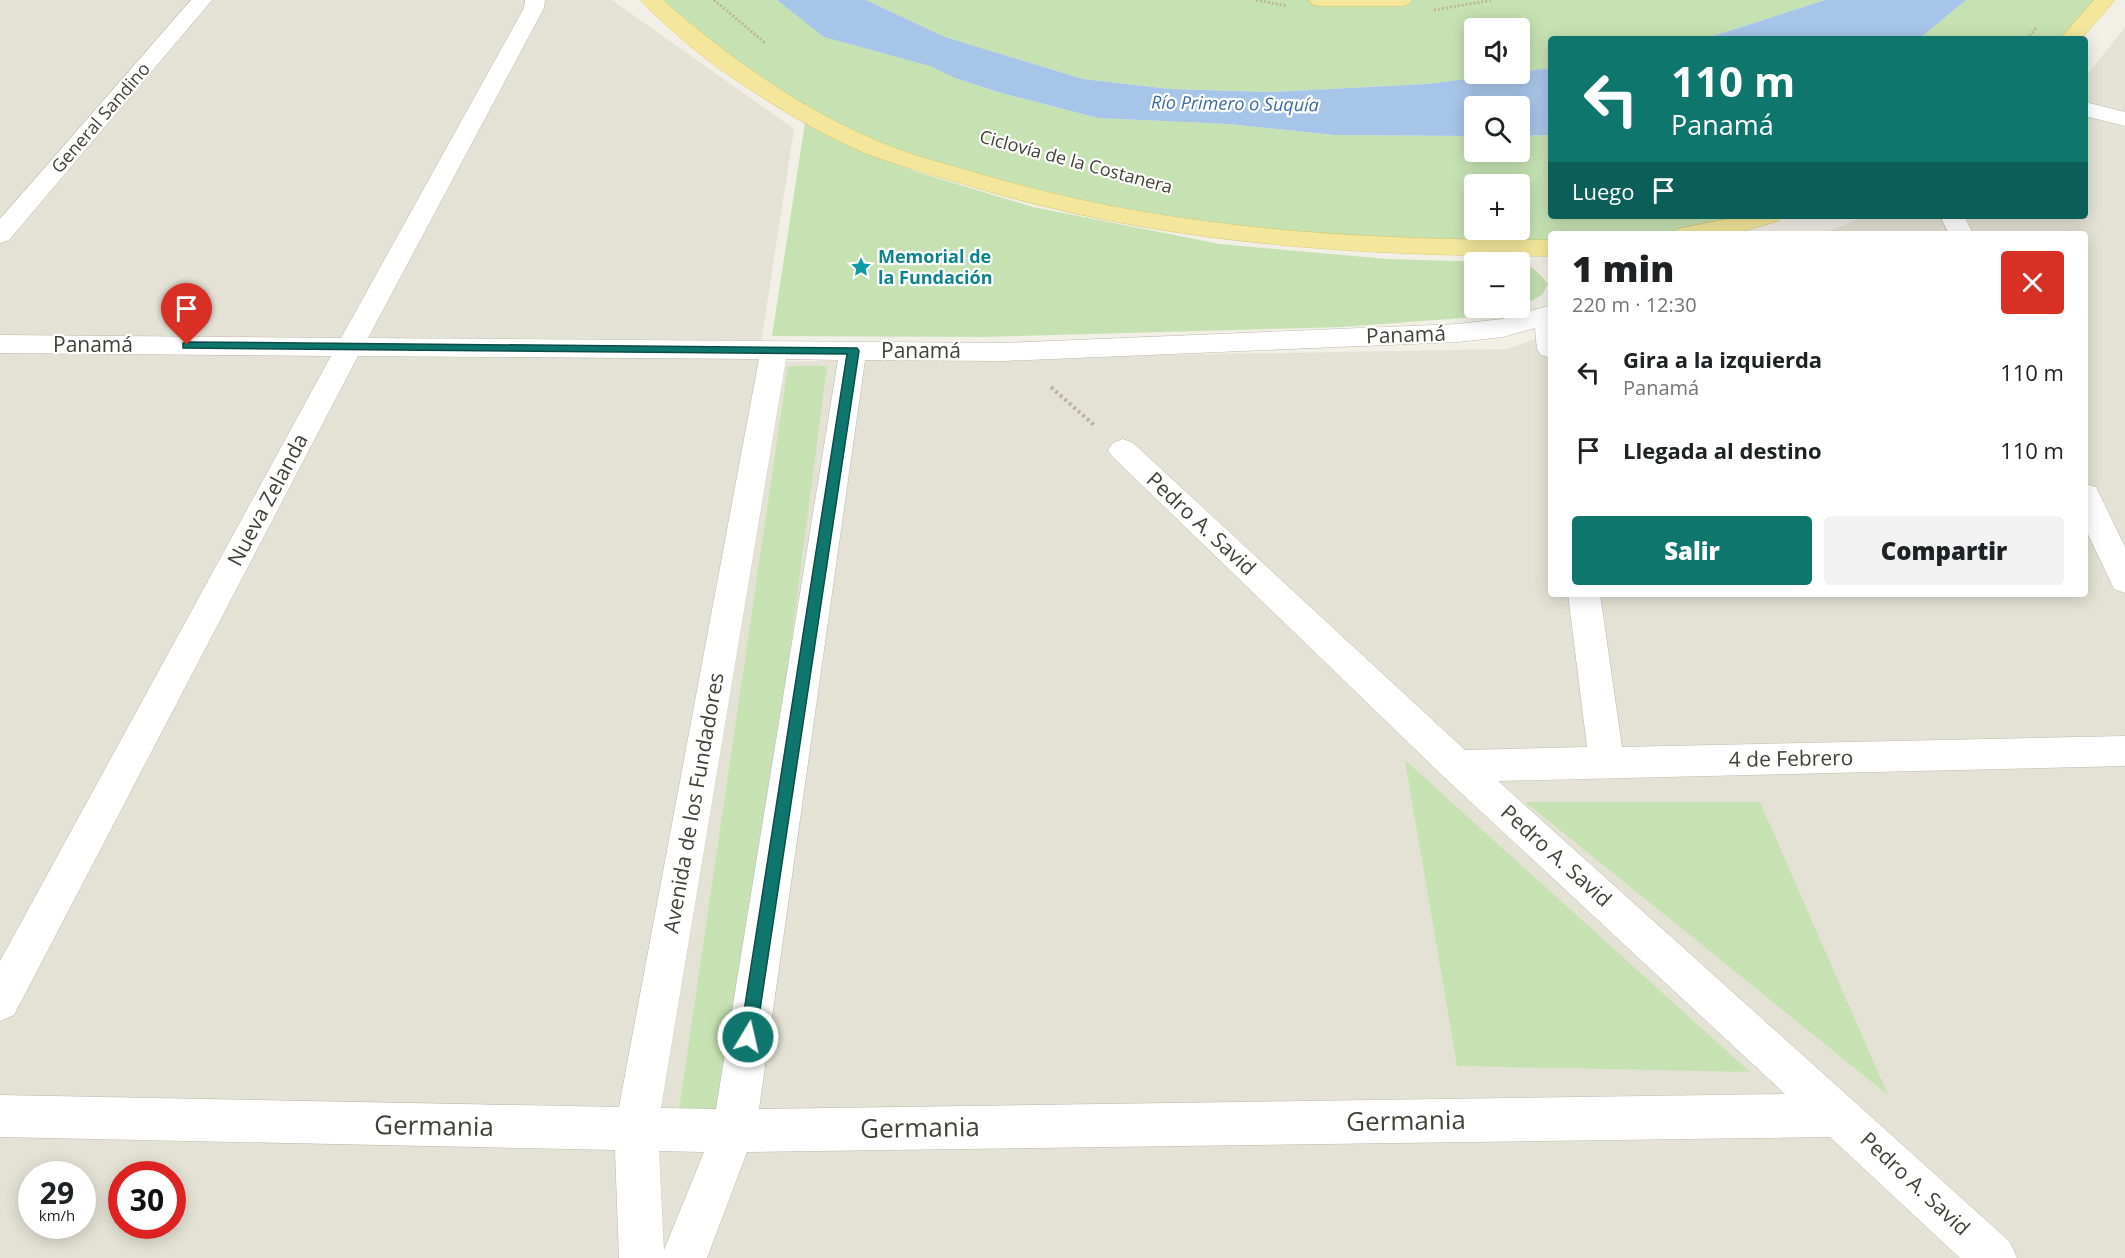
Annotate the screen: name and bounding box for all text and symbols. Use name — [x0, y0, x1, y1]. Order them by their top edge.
map controls — [1464, 18, 1530, 318]
button: sound — [1464, 18, 1530, 84]
text: 110 m — [1671, 52, 1795, 109]
street label: General Sandino — [46, 57, 155, 178]
icon: left — [1572, 60, 1650, 138]
water label: Río Primero o Suquía — [1151, 90, 1319, 116]
button: search — [1464, 96, 1530, 162]
text: Panamá — [1671, 106, 1774, 143]
street label: Ciclovía de la Costanera — [977, 124, 1175, 198]
button: + — [1464, 174, 1530, 240]
icon: arrive — [1647, 174, 1680, 207]
text: Luego — [1572, 176, 1635, 206]
place label: Memorial de la Fundación — [878, 244, 993, 289]
text: 1 min — [1572, 244, 1674, 293]
button: close — [2001, 251, 2064, 314]
button: − — [1464, 252, 1530, 318]
place icon: Memorial de la Fundación — [849, 255, 873, 279]
pin — [161, 283, 212, 345]
text: 220 m · 12:30 — [1572, 291, 1697, 318]
icon: arrive — [170, 292, 203, 325]
street label: Panamá — [1366, 319, 1446, 349]
street label: Panamá — [53, 330, 133, 358]
street label: Panamá — [881, 336, 961, 364]
text: Gira a la izquierda — [1623, 344, 1822, 374]
icon: left — [1572, 356, 1605, 389]
text: 110 m — [2000, 357, 2064, 387]
text: Panamá — [1623, 374, 1699, 401]
street label: Nueva Zelanda — [220, 428, 314, 571]
icon: arrive — [1572, 434, 1605, 467]
text: Llegada al destino — [1623, 435, 1822, 465]
text: 110 m — [2000, 435, 2064, 465]
street label: Pedro A. Savid — [1141, 465, 1262, 581]
button: Salir — [1572, 516, 1812, 585]
button: Compartir — [1824, 516, 2064, 585]
street label: Avenida de los Fundadores — [656, 670, 730, 935]
street label: 4 de Febrero — [1728, 743, 1854, 773]
street label: Pedro A. Savid — [1495, 798, 1618, 913]
position arrow — [716, 1005, 780, 1069]
street label: Germania — [1346, 1101, 1466, 1139]
street label: Germania — [374, 1106, 494, 1144]
street label: Germania — [860, 1108, 980, 1146]
street label: Pedro A. Savid — [1855, 1125, 1976, 1241]
speed limit sign: 30 — [108, 1161, 186, 1239]
text: 29 — [40, 1172, 74, 1213]
text: km/h — [39, 1205, 75, 1225]

